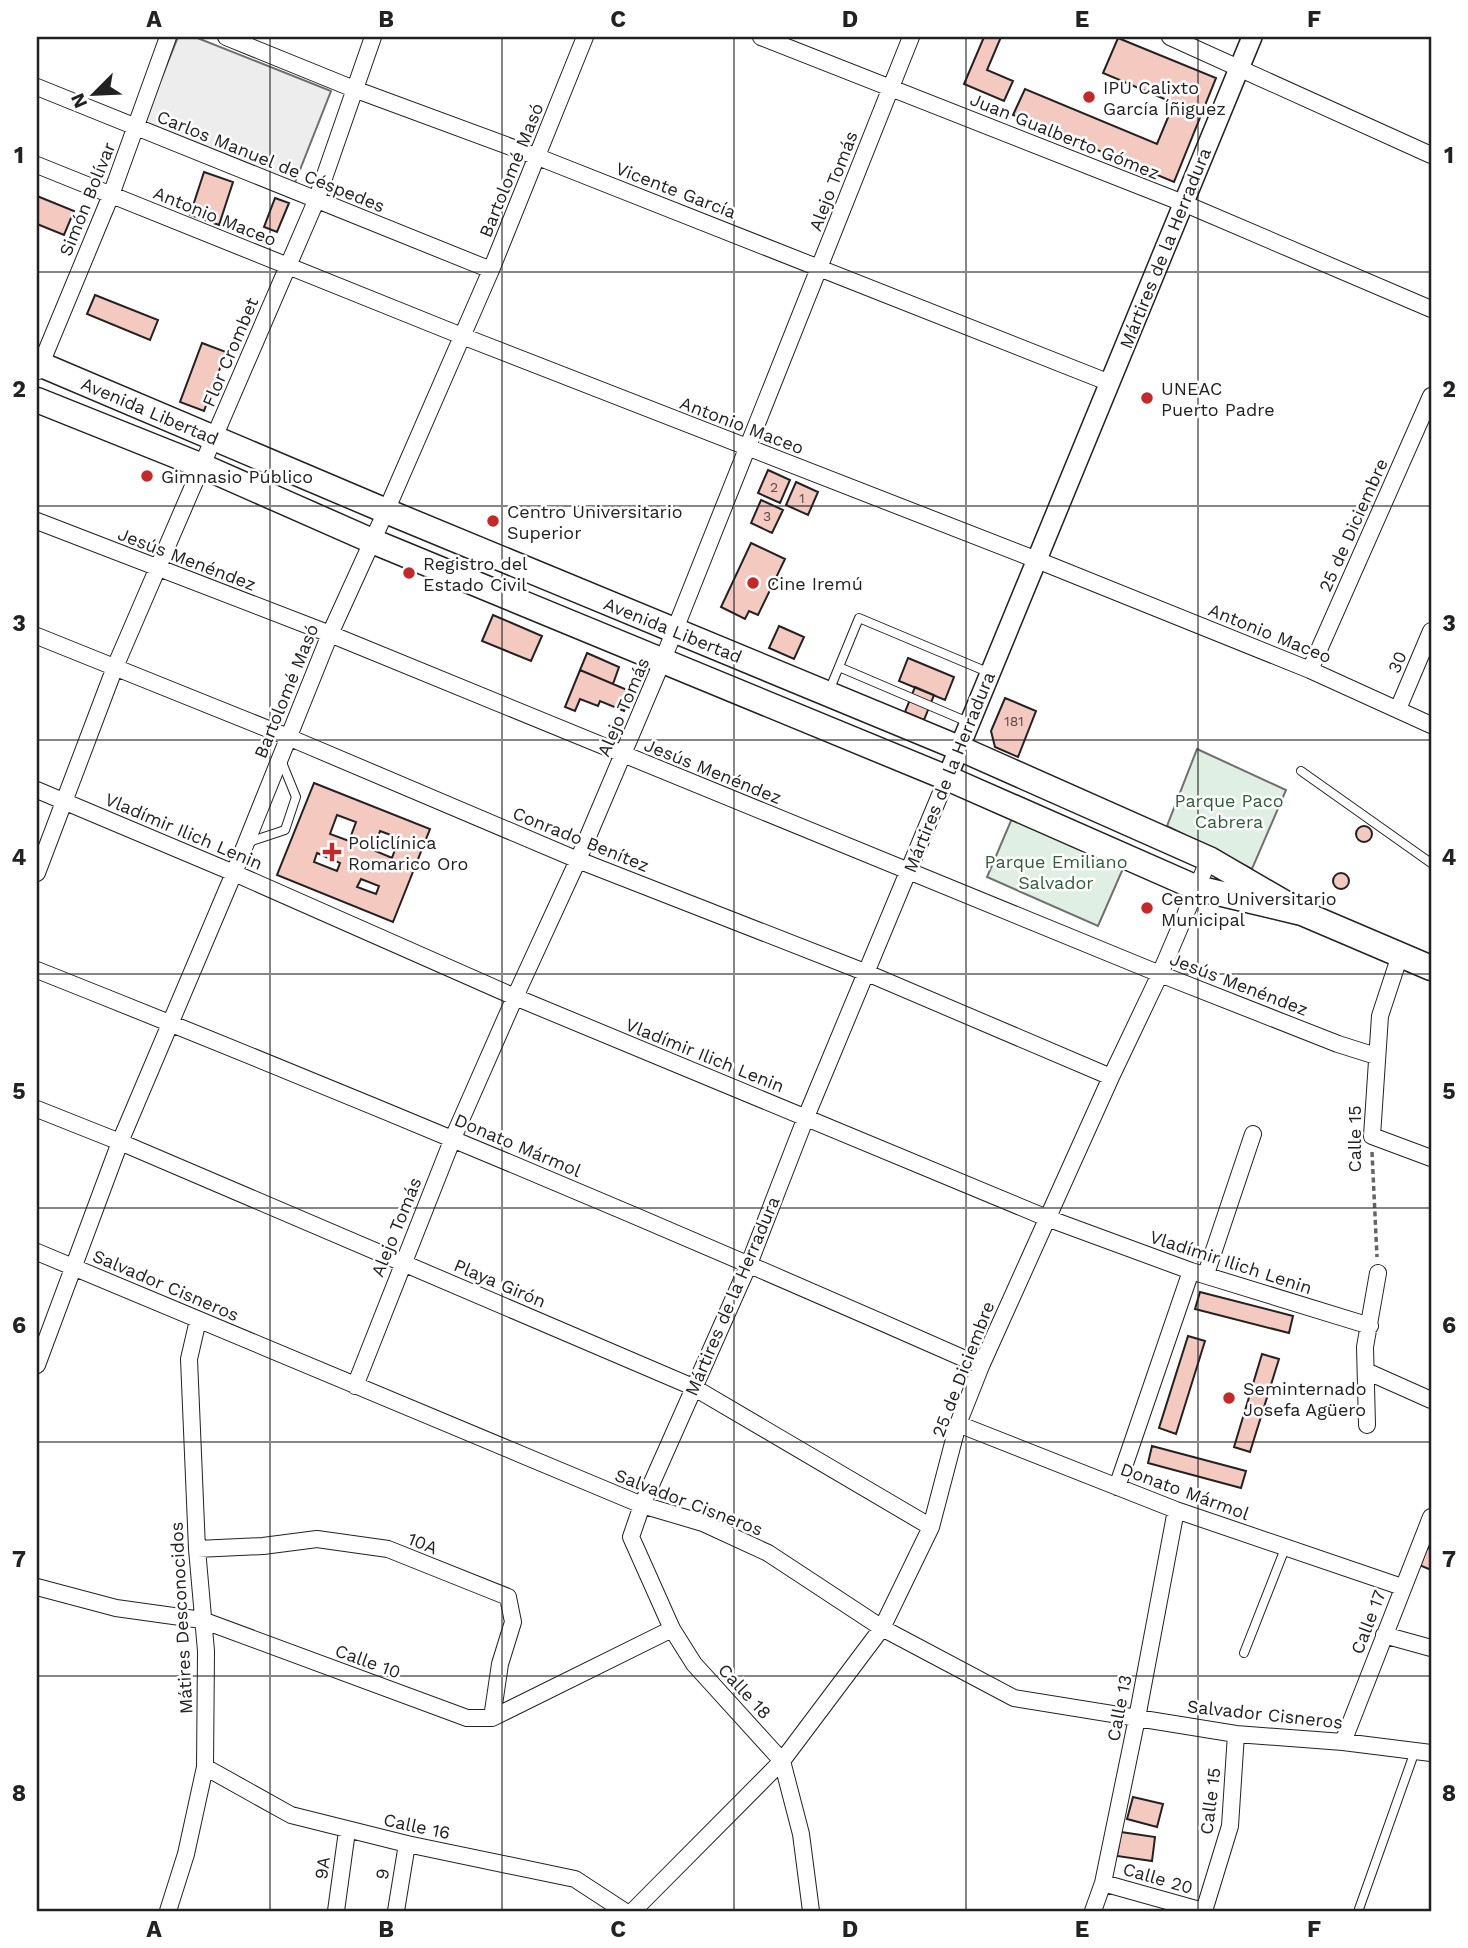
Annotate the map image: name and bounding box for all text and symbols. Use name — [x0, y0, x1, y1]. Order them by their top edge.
text: A — [146, 6, 162, 33]
text: B — [378, 6, 394, 33]
text: C — [610, 6, 626, 33]
text: D — [842, 6, 858, 33]
text: E — [1075, 6, 1089, 33]
text: F — [1307, 6, 1321, 33]
north arrow — [60, 60, 130, 130]
place label: IPU Calixto García Íñiguez — [1103, 77, 1226, 119]
street label: Juan Gualberto Gómez — [967, 88, 1163, 184]
marker: IPU Calixto García Íñiguez — [1081, 89, 1097, 105]
text: N — [66, 90, 92, 112]
street label: Bartolomé Masó — [475, 100, 547, 240]
street label: Carlos Manuel de Céspedes — [154, 106, 388, 216]
street label: Alejo Tomás — [804, 128, 862, 234]
street label: Simón Bolívar — [55, 139, 119, 259]
text: 1 — [14, 142, 24, 169]
text: 1 — [1444, 142, 1454, 169]
street label: Mártires de la Herradura — [1115, 145, 1215, 351]
street label: Vicente García — [613, 157, 739, 223]
street label: Antonio Maceo — [150, 182, 280, 250]
street label: Flor Crombet — [198, 294, 263, 410]
street label: Avenida Libertad — [78, 373, 222, 449]
text: 2 — [12, 376, 26, 403]
text: 2 — [1442, 376, 1456, 403]
place label: UNEAC Puerto Padre — [1161, 378, 1275, 420]
marker: UNEAC Puerto Padre — [1139, 390, 1155, 406]
street label: Antonio Maceo — [677, 392, 807, 458]
street label: 25 de Diciembre — [1314, 455, 1392, 595]
place label: Gimnasio Público — [161, 466, 313, 487]
marker: Gimnasio Público — [139, 468, 155, 484]
house number: 2 — [770, 479, 778, 495]
house number: 1 — [799, 490, 805, 506]
place label: Centro Universitario Superior — [507, 501, 683, 543]
house number: 3 — [763, 508, 771, 524]
marker: Centro Universitario Superior — [485, 513, 501, 529]
street label: Jesús Menéndez — [115, 523, 259, 595]
place label: Registro del Estado Civil — [423, 553, 528, 595]
marker: Registro del Estado Civil — [401, 565, 417, 581]
place label: Cine Iremú — [767, 573, 863, 594]
marker: Cine Iremú — [745, 575, 761, 591]
street label: Avenida Libertad — [601, 593, 745, 667]
street label: Antonio Maceo — [1205, 599, 1335, 667]
text: 3 — [12, 610, 26, 637]
text: 3 — [1442, 610, 1456, 637]
street label: Bartolomé Masó — [250, 621, 322, 761]
street label: 30 — [1383, 648, 1411, 676]
street label: Alejo Tomás — [593, 654, 653, 760]
street label: Mártires de la Herradura — [899, 669, 999, 875]
house number: 181 — [1004, 713, 1024, 729]
street label: Jesús Menéndez — [641, 734, 785, 808]
street label: Vladímir Ilich Lenin — [102, 788, 266, 874]
park label: Parque Paco Cabrera — [1174, 790, 1284, 832]
street label: Conrado Benítez — [510, 802, 652, 876]
place label: Policlínica Romarico Oro — [348, 832, 468, 874]
marker: Policlínica Romarico Oro — [322, 842, 342, 862]
text: 4 — [12, 844, 27, 871]
text: 4 — [1442, 844, 1457, 871]
park label: Parque Emiliano Salvador — [985, 851, 1128, 893]
place label: Centro Universitario Municipal — [1161, 888, 1337, 930]
marker: Centro Universitario Municipal — [1139, 900, 1155, 916]
street label: Jesús Menéndez — [1167, 948, 1311, 1020]
street label: Vladímir Ilich Lenin — [623, 1014, 787, 1096]
text: 5 — [12, 1078, 26, 1105]
text: 5 — [1442, 1078, 1456, 1105]
street label: Calle 15 — [1344, 1105, 1365, 1173]
street label: Donato Mármol — [452, 1109, 585, 1181]
street label: Alejo Tomás — [366, 1174, 426, 1280]
street label: Mártires de la Herradura — [680, 1193, 784, 1399]
street label: Vladímir Ilich Lenin — [1147, 1226, 1315, 1298]
street label: Salvador Cisneros — [90, 1245, 242, 1325]
street label: Playa Girón — [451, 1254, 549, 1312]
street label: 25 de Diciembre — [927, 1298, 999, 1440]
text: 6 — [12, 1312, 26, 1339]
text: 6 — [1442, 1312, 1456, 1339]
place label: Seminternado Josefa Agüero — [1243, 1378, 1367, 1420]
marker: Seminternado Josefa Agüero — [1221, 1390, 1237, 1406]
street label: Donato Mármol — [1118, 1458, 1253, 1524]
street label: Salvador Cisneros — [612, 1464, 766, 1540]
street label: Mátires Desconocidos — [165, 1521, 197, 1715]
street label: 10A — [405, 1528, 441, 1558]
text: 7 — [12, 1546, 26, 1573]
text: 7 — [1442, 1546, 1456, 1573]
street label: Calle 17 — [1346, 1587, 1390, 1657]
street label: Calle 10 — [332, 1640, 404, 1682]
street label: Calle 18 — [714, 1659, 776, 1723]
street label: Calle 13 — [1102, 1673, 1136, 1743]
street label: Salvador Cisneros — [1186, 1695, 1344, 1733]
street label: Calle 15 — [1195, 1766, 1225, 1836]
text: 8 — [12, 1780, 26, 1807]
text: 8 — [1442, 1780, 1456, 1807]
street label: Calle 16 — [382, 1809, 452, 1843]
street label: 9A — [310, 1855, 334, 1881]
street label: Calle 20 — [1121, 1858, 1195, 1898]
street label: 9 — [371, 1867, 393, 1881]
text: A — [146, 1916, 162, 1943]
text: B — [378, 1916, 394, 1943]
text: C — [610, 1916, 626, 1943]
text: D — [842, 1916, 858, 1943]
text: E — [1075, 1916, 1089, 1943]
text: F — [1307, 1916, 1321, 1943]

